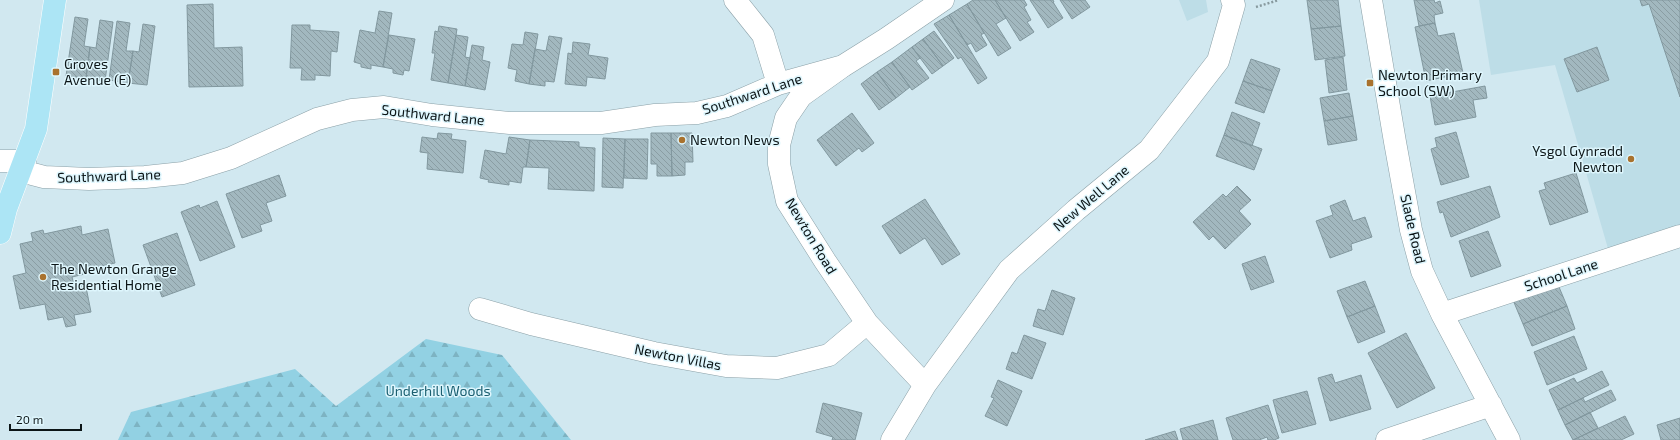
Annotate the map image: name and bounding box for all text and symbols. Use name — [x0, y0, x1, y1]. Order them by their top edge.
place label: Groves Avenue (E) — [64, 55, 131, 88]
place label: Newton Primary School (SW) — [1378, 66, 1482, 99]
marker: Groves Avenue (E) — [51, 67, 61, 77]
street label: Southward Lane — [700, 69, 804, 118]
marker: Newton Primary School (SW) — [1365, 78, 1375, 88]
street label: Southward Lane — [381, 101, 485, 128]
place label: Newton News — [690, 131, 780, 148]
marker: Newton News — [677, 135, 687, 145]
place label: Ysgol Gynradd Newton — [1532, 142, 1623, 175]
marker: Ysgol Gynradd Newton — [1626, 154, 1636, 164]
street label: New Well Lane — [1049, 161, 1132, 234]
street label: Southward Lane — [57, 165, 161, 186]
street label: Slade Road — [1397, 193, 1430, 265]
street label: Newton Road — [782, 195, 841, 277]
street label: School Lane — [1522, 255, 1600, 294]
place label: The Newton Grange Residential Home — [51, 260, 177, 293]
marker: The Newton Grange Residential Home — [38, 272, 48, 282]
street label: Newton Villas — [633, 340, 723, 373]
park label: Underhill Woods — [385, 382, 491, 399]
scale bar — [10, 406, 81, 432]
text: 20 m — [16, 412, 43, 426]

